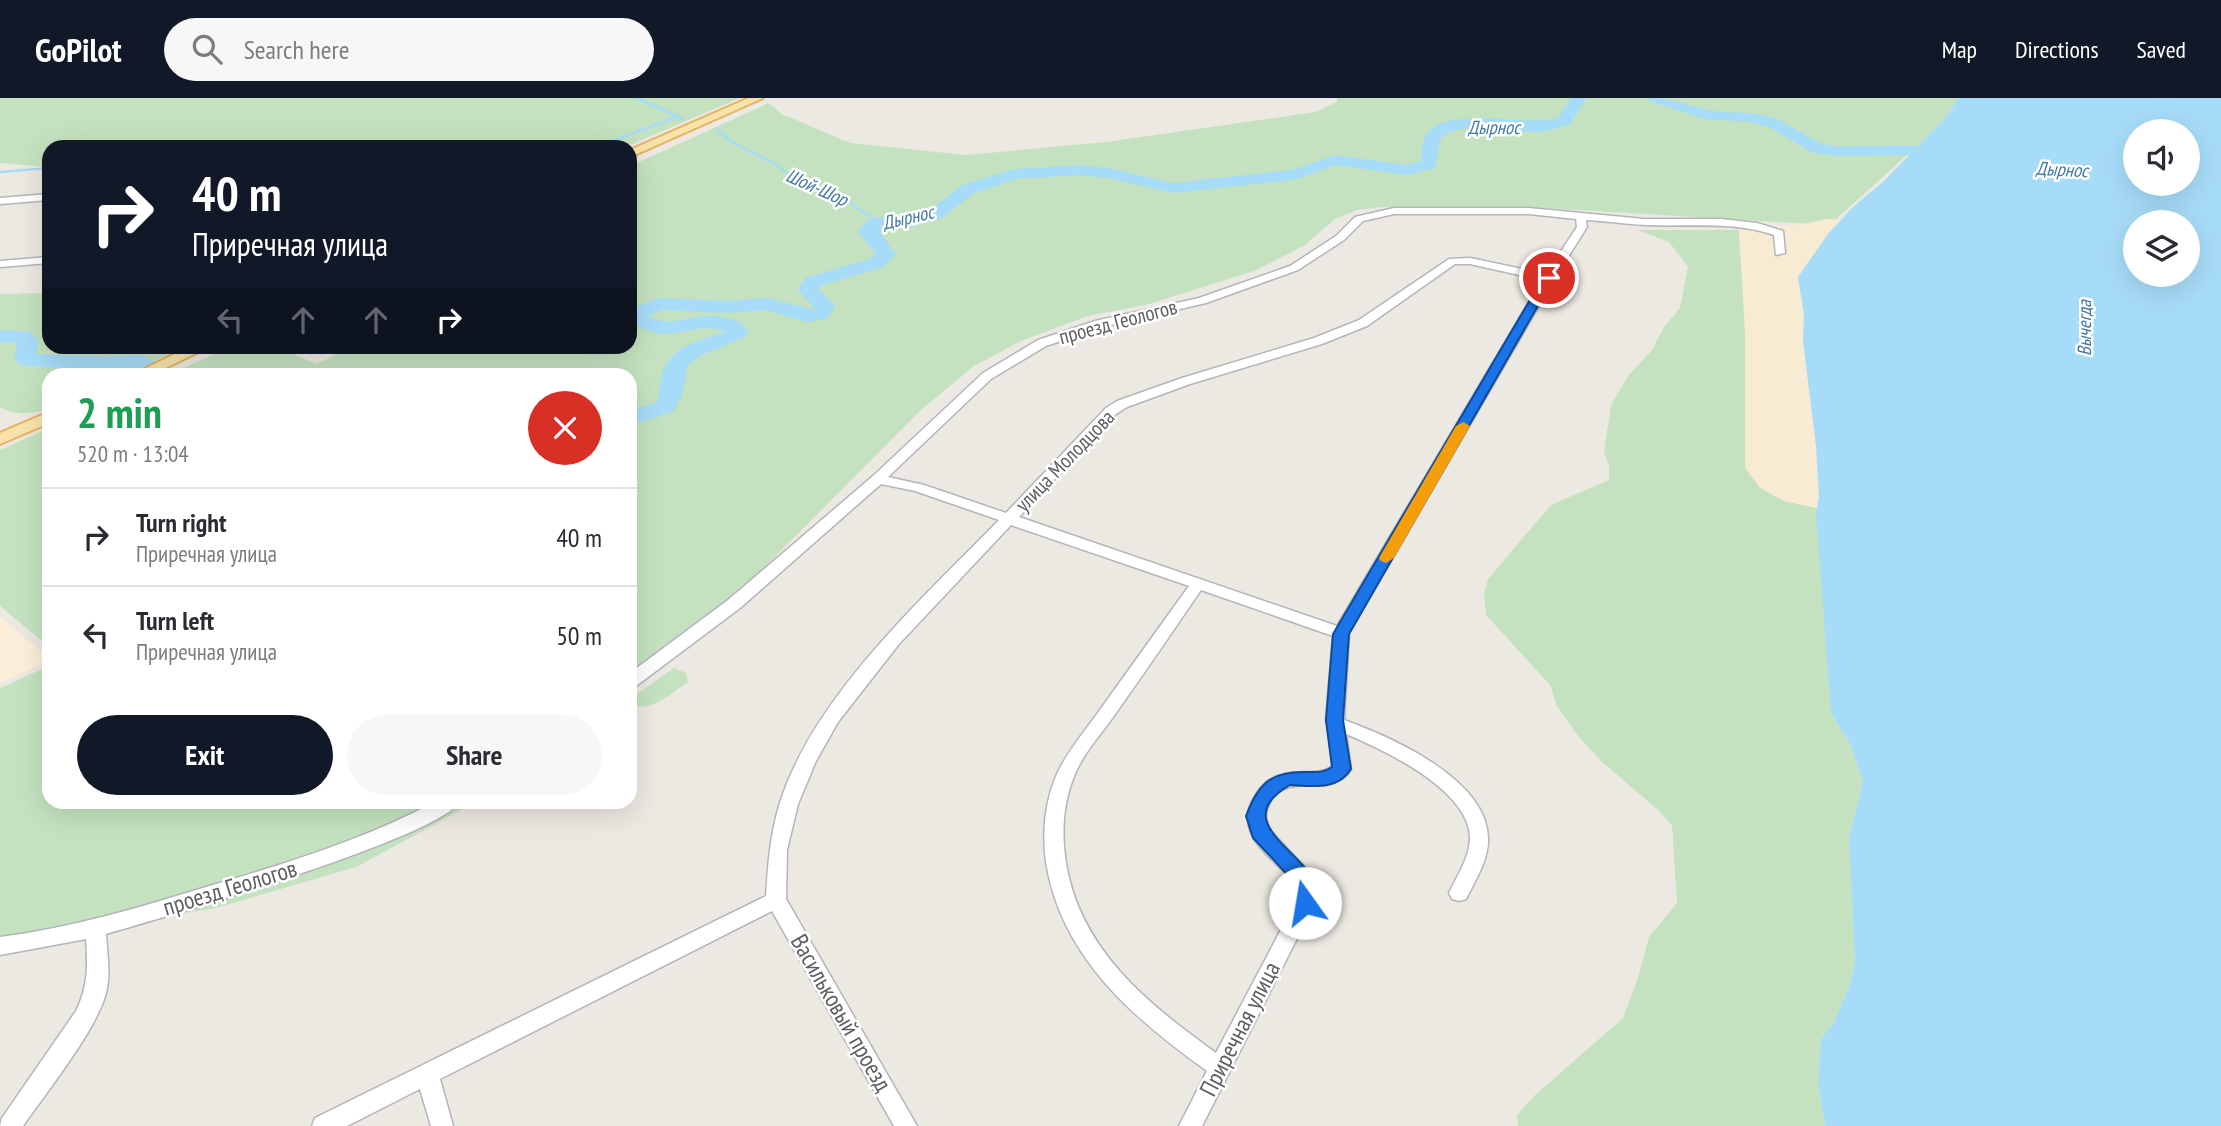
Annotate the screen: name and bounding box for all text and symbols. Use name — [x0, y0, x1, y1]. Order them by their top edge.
search box — [164, 18, 654, 81]
text: GoPilot — [35, 28, 122, 71]
icon: search — [188, 30, 226, 68]
text: Search here — [244, 33, 349, 66]
text: Map — [1942, 34, 1977, 65]
text: Directions — [2015, 34, 2099, 65]
text: Saved — [2137, 34, 2186, 65]
water label: Дырнос — [1467, 115, 1522, 139]
map controls — [2123, 119, 2200, 287]
button: sound — [2123, 119, 2200, 196]
water label: Дырнос — [2034, 156, 2091, 182]
text: 40 m — [192, 161, 281, 225]
water label: Шой-Шор — [782, 163, 853, 212]
icon: right — [77, 168, 168, 259]
water label: Дырнос — [879, 199, 938, 235]
button: layers — [2123, 210, 2200, 287]
text: Приречная улица — [192, 223, 388, 265]
pin — [1519, 248, 1579, 308]
icon: arrive — [1530, 259, 1568, 297]
street label: проезд Геологов — [1056, 293, 1180, 350]
water label: Вычегда — [2072, 299, 2096, 356]
icon: left — [211, 301, 249, 339]
icon: ahead — [284, 301, 322, 339]
icon: ahead — [357, 301, 395, 339]
icon: right — [430, 301, 468, 339]
text: 2 min — [77, 385, 162, 440]
button: close — [528, 391, 602, 465]
street label: улица Молодцова — [1009, 404, 1120, 518]
text: 520 m · 13:04 — [77, 439, 189, 468]
text: Turn right — [136, 506, 227, 539]
icon: right — [77, 518, 115, 556]
text: 40 m — [556, 521, 602, 554]
text: Приречная улица — [136, 539, 277, 568]
text: Turn left — [136, 604, 214, 637]
icon: left — [77, 616, 115, 654]
text: 50 m — [556, 619, 602, 652]
text: Приречная улица — [136, 637, 277, 666]
button: Exit — [77, 715, 333, 795]
button: Share — [347, 715, 602, 795]
street label: проезд Геологов — [159, 852, 301, 923]
position arrow — [1268, 866, 1342, 940]
street label: Васильковый проезд — [784, 929, 899, 1097]
street label: Приречная улица — [1192, 956, 1287, 1101]

